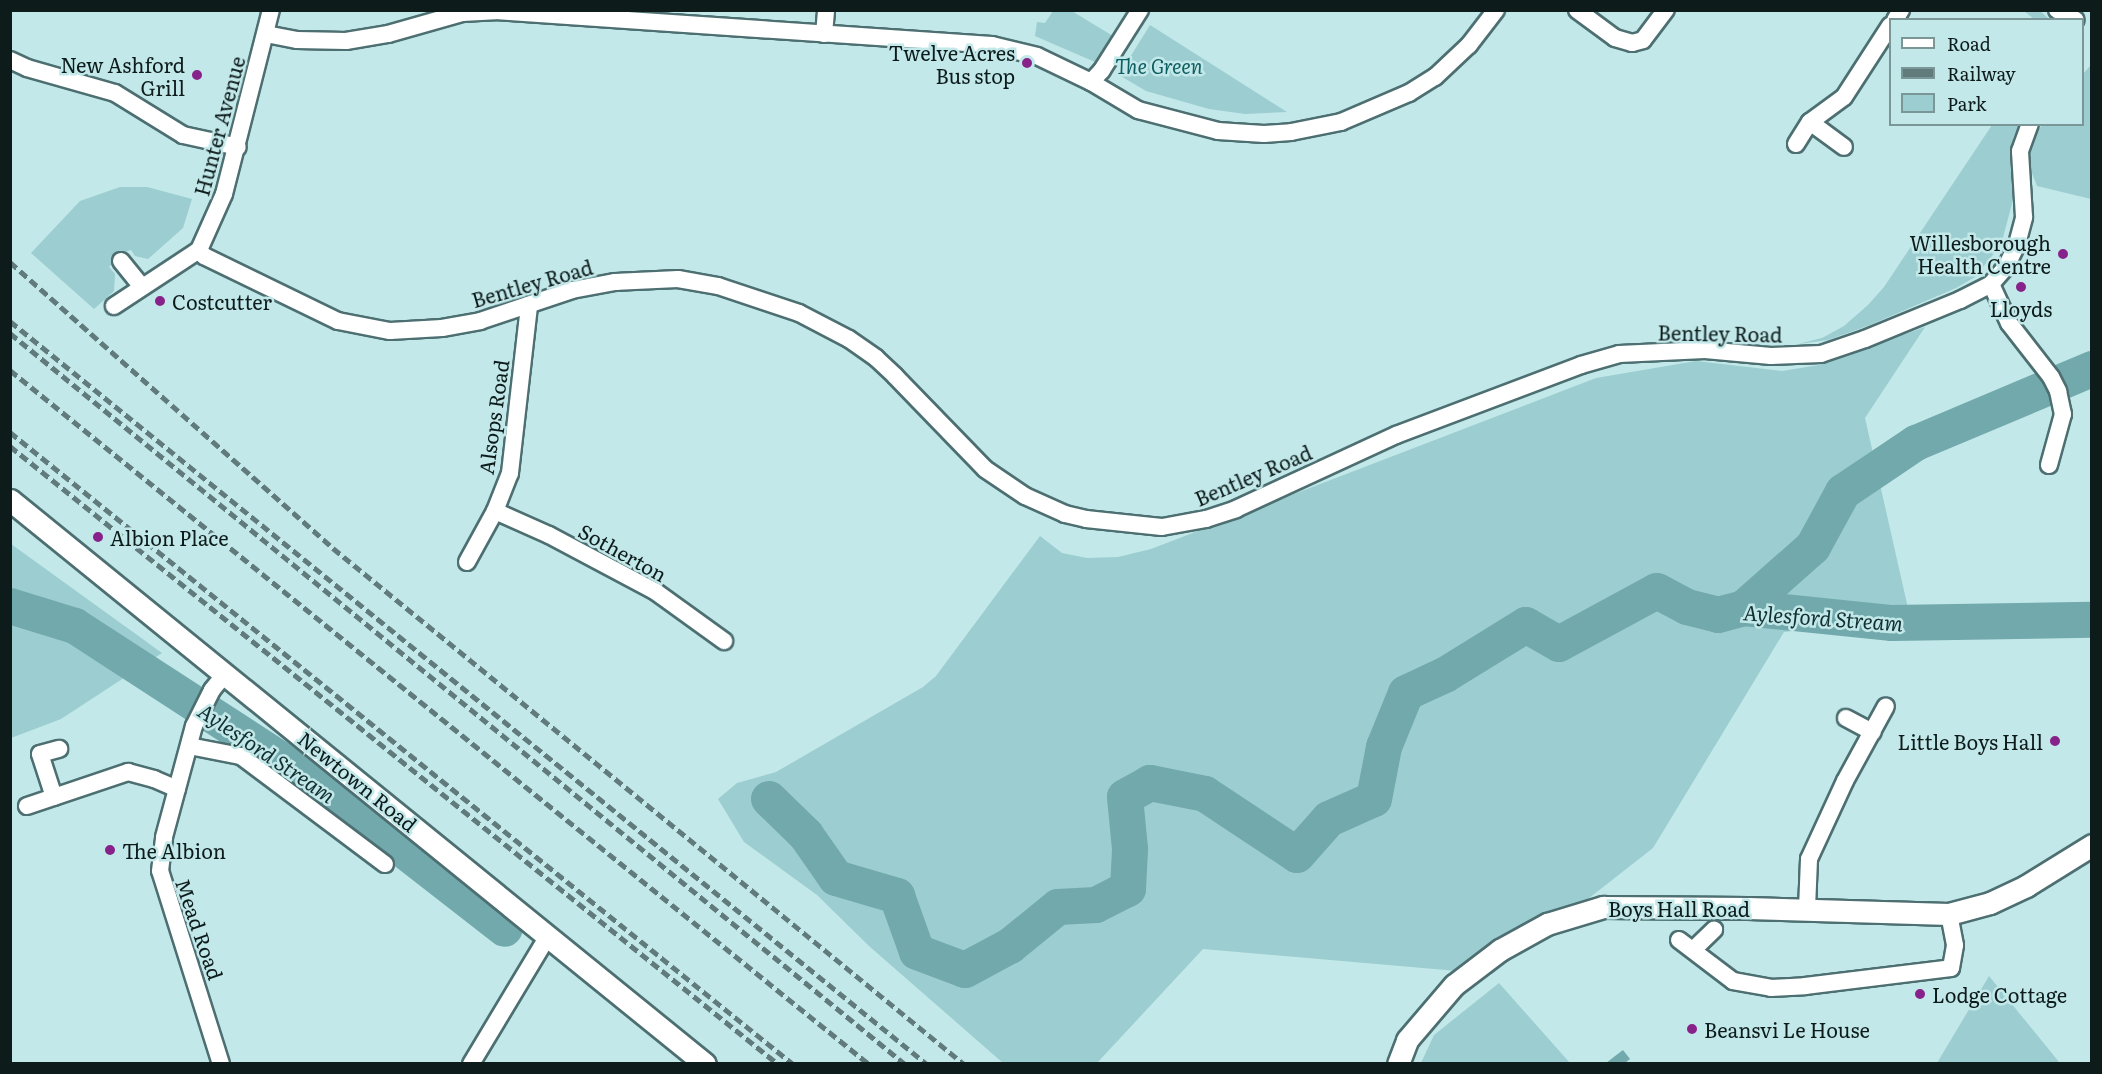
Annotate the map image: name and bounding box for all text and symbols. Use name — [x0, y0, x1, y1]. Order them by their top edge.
legend — [1889, 18, 2084, 126]
text: Road — [1947, 30, 1991, 57]
place label: Twelve Acres Bus stop — [889, 40, 1015, 87]
place label: New Ashford Grill — [60, 52, 185, 99]
park label: The Green — [1115, 53, 1203, 77]
street label: Hunter Avenue — [189, 54, 249, 198]
marker: Twelve Acres Bus stop — [1020, 56, 1034, 70]
text: Railway — [1947, 60, 2016, 87]
marker: New Ashford Grill — [190, 68, 204, 82]
text: Park — [1947, 90, 1986, 117]
place label: Willesborough Health Centre — [1910, 231, 2051, 278]
marker: Willesborough Health Centre — [2056, 247, 2070, 261]
street label: Bentley Road — [469, 254, 595, 312]
marker: Lloyds — [2014, 280, 2028, 294]
place label: Costcutter — [172, 289, 272, 313]
marker: Costcutter — [153, 294, 167, 308]
place label: Lloyds — [1990, 296, 2052, 320]
street label: Bentley Road — [1657, 320, 1783, 346]
street label: Alsops Road — [473, 358, 513, 476]
street label: Bentley Road — [1191, 440, 1315, 510]
street label: Sotherton — [575, 518, 671, 586]
place label: Albion Place — [110, 525, 229, 549]
marker: Albion Place — [91, 530, 105, 544]
water label: Aylesford Stream — [1742, 599, 1904, 635]
water label: Aylesford Stream — [194, 697, 340, 807]
street label: Newtown Road — [294, 726, 422, 836]
place label: Little Boys Hall — [1898, 729, 2043, 753]
marker: Little Boys Hall — [2048, 734, 2062, 748]
place label: The Albion — [122, 838, 226, 862]
marker: The Albion — [103, 843, 117, 857]
street label: Mead Road — [171, 875, 229, 983]
street label: Boys Hall Road — [1608, 896, 1750, 920]
place label: Lodge Cottage — [1932, 982, 2067, 1006]
marker: Lodge Cottage — [1913, 987, 1927, 1001]
place label: Beansvi Le House — [1704, 1017, 1870, 1041]
marker: Beansvi Le House — [1685, 1022, 1699, 1036]

